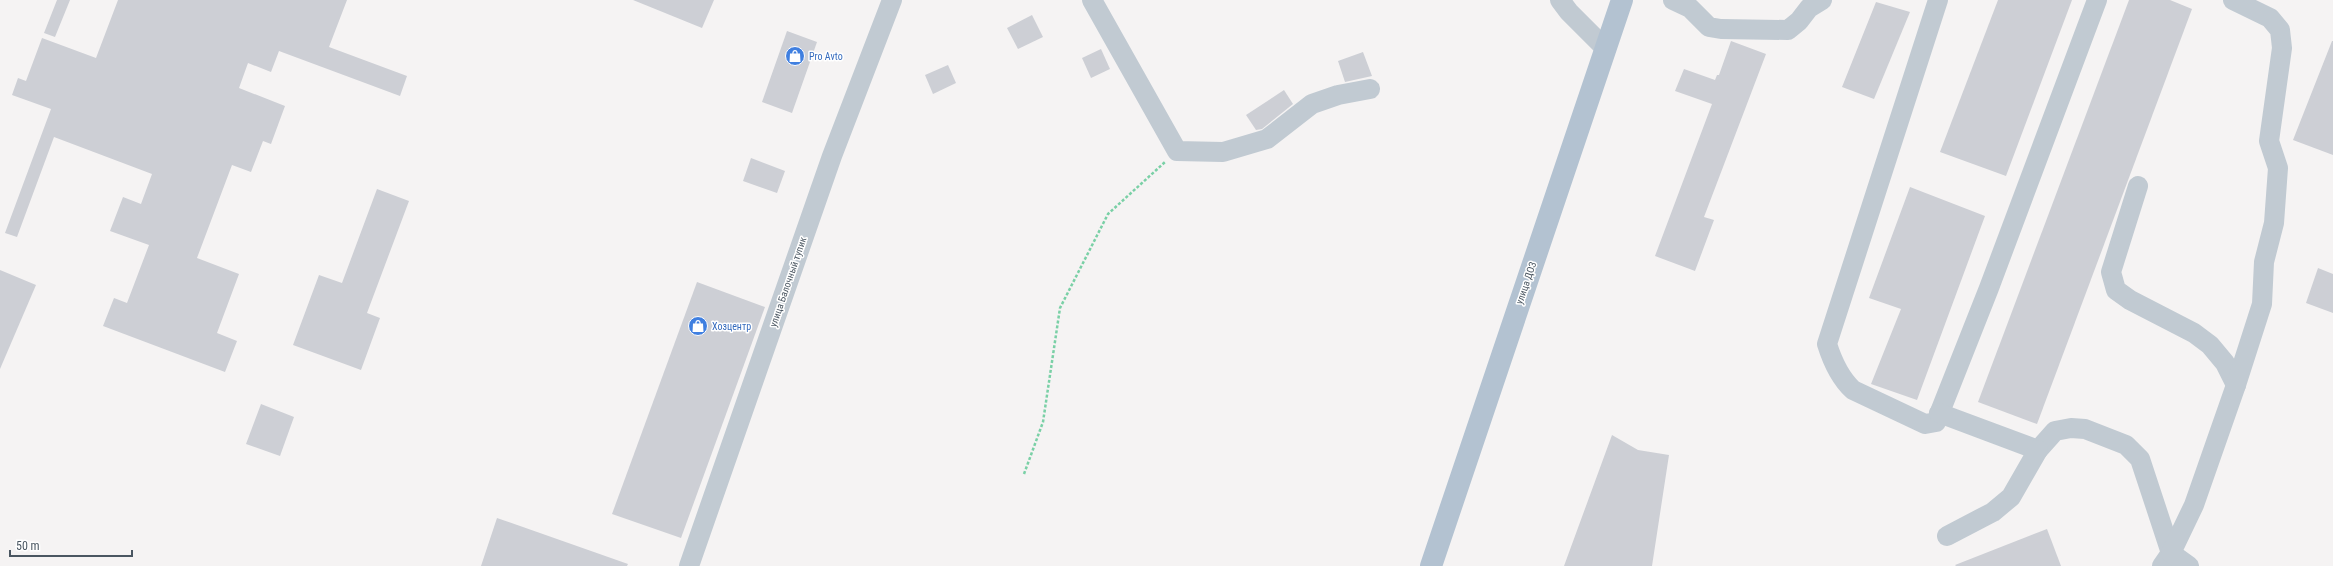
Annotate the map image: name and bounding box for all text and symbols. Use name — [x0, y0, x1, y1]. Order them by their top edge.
shop icon: Pro Аvto — [784, 45, 806, 67]
place label: Pro Аvto — [809, 51, 843, 62]
street label: улица Балочный тупик — [767, 235, 809, 328]
street label: улица ДОЗ — [1514, 260, 1538, 306]
shop icon: Хозцентр — [687, 315, 709, 337]
place label: Хозцентр — [712, 321, 751, 332]
scale bar — [10, 532, 132, 558]
text: 50 m — [16, 539, 40, 553]

